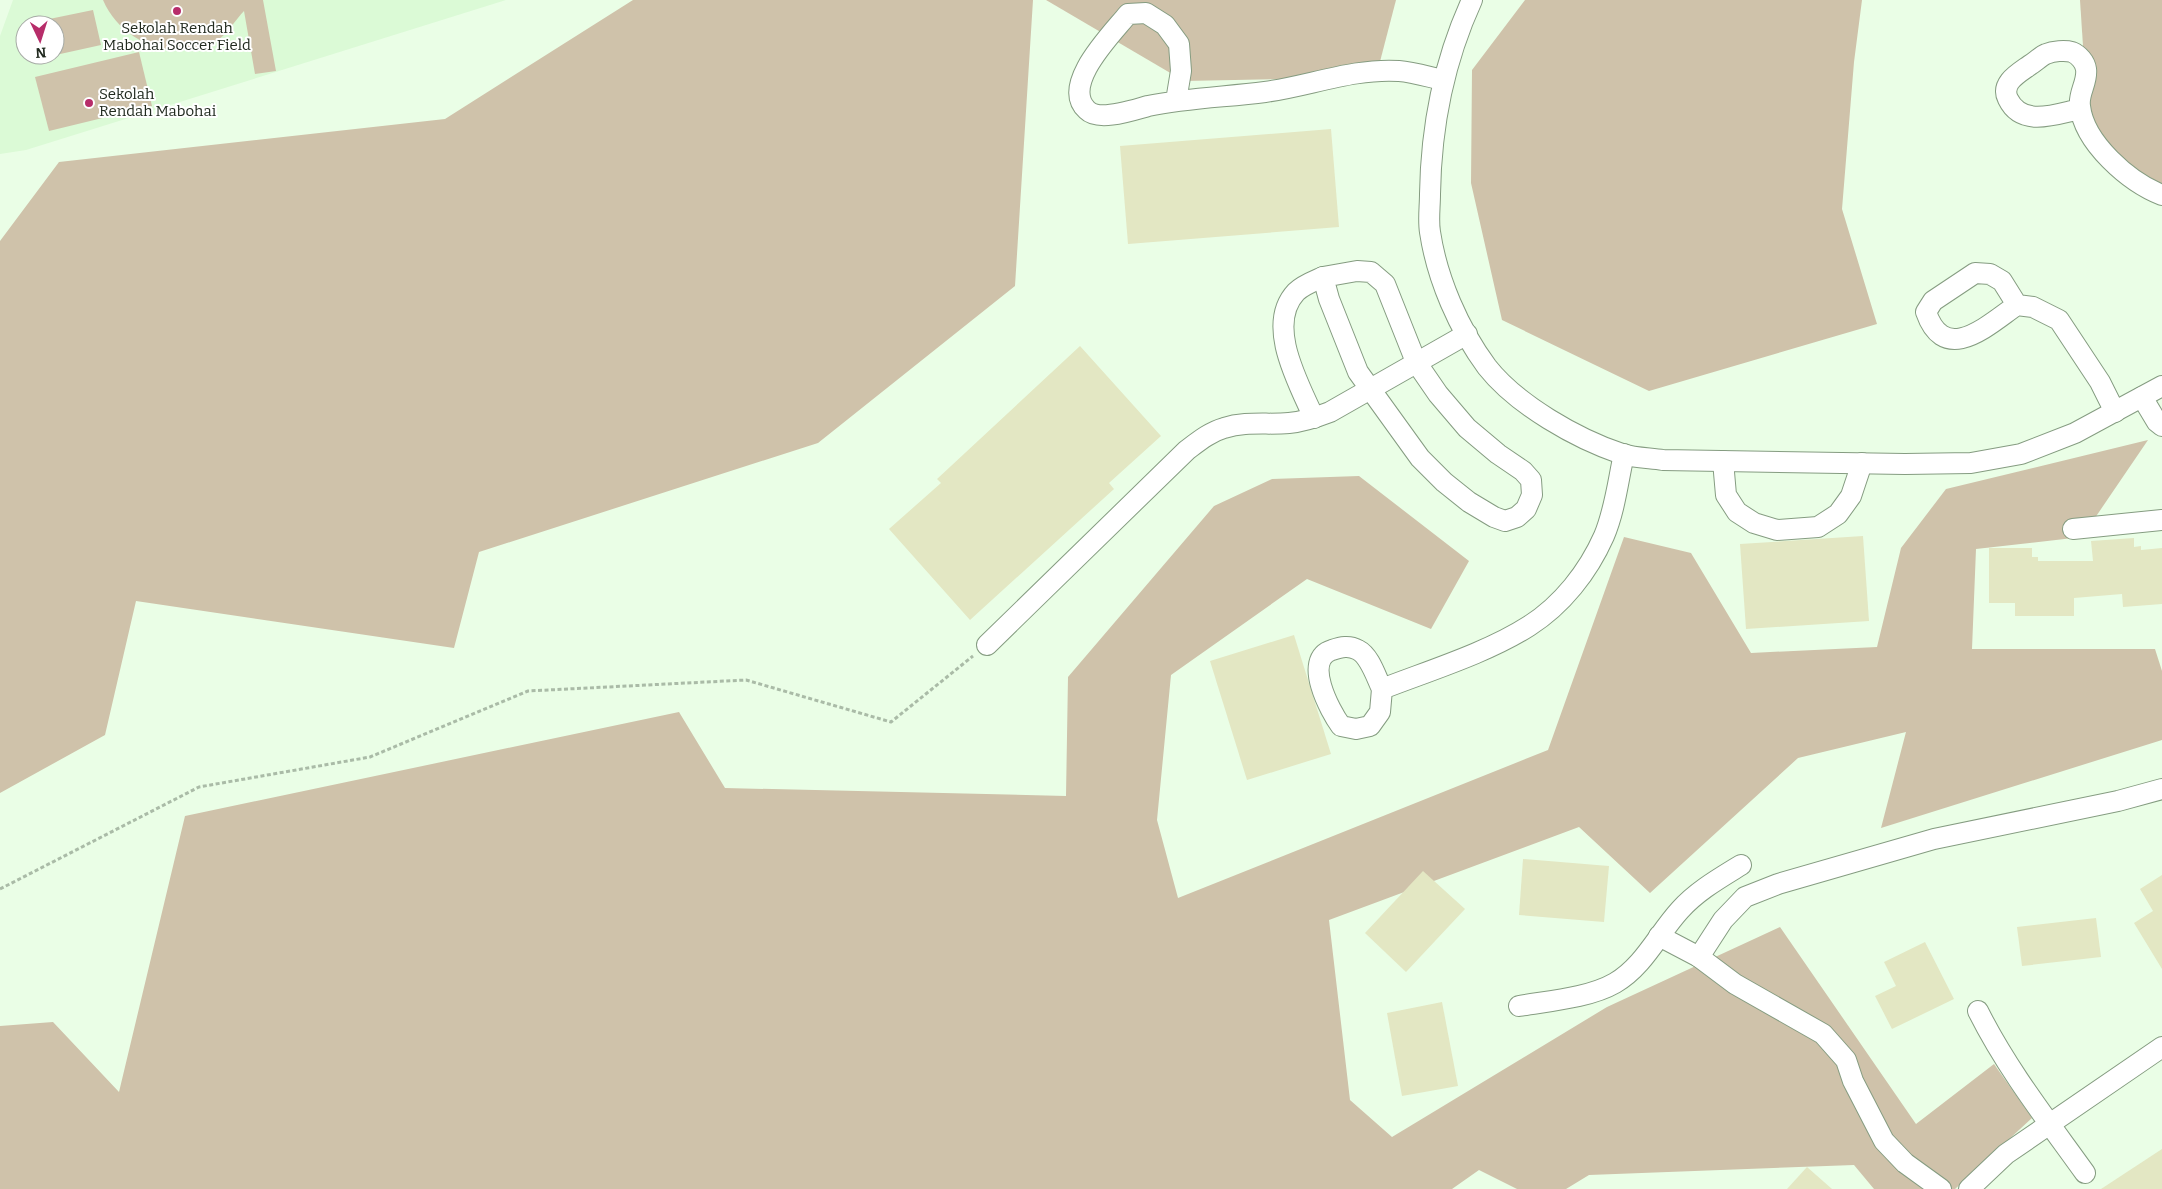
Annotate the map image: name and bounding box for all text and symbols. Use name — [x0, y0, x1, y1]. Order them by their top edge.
marker: Sekolah Rendah Mabohai Soccer Field — [171, 5, 183, 17]
north arrow — [15, 15, 65, 65]
place label: Sekolah Rendah Mabohai Soccer Field — [103, 19, 251, 54]
text: N — [35, 44, 47, 61]
place label: Sekolah Rendah Mabohai — [99, 85, 217, 120]
marker: Sekolah Rendah Mabohai — [83, 97, 95, 109]

